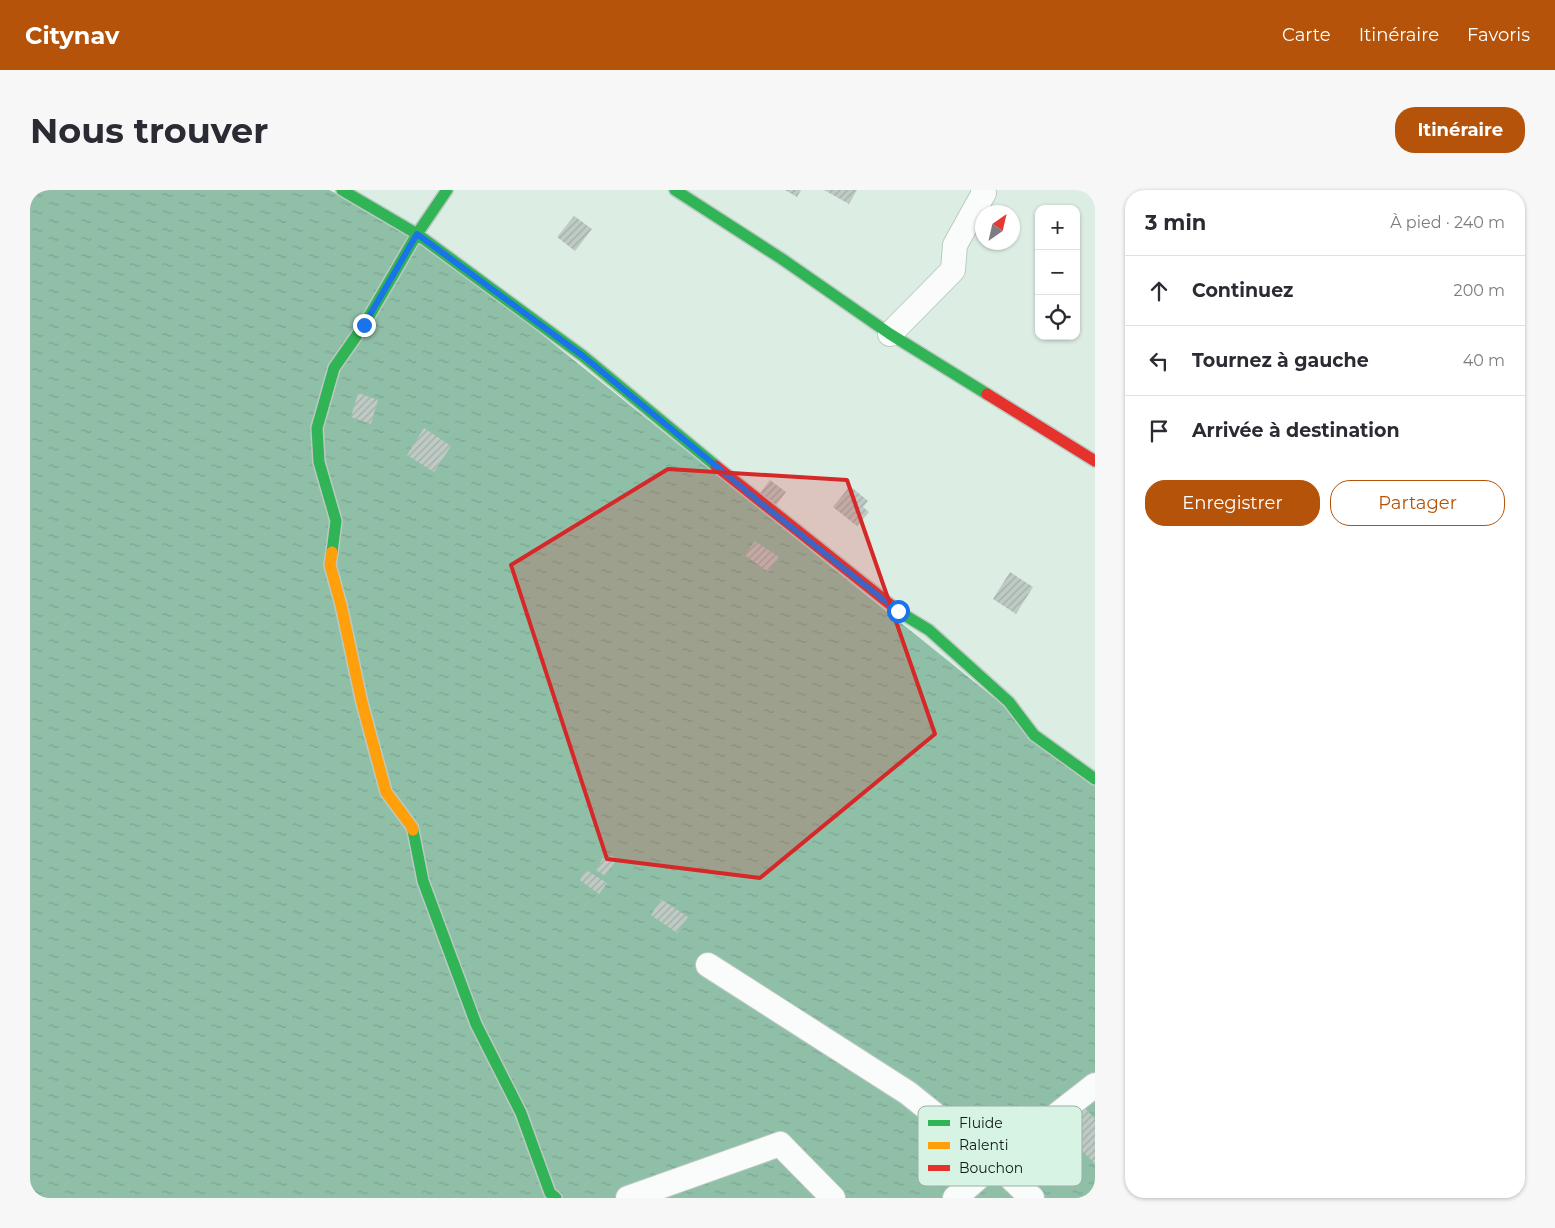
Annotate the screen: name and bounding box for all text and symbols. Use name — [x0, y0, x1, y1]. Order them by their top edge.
text: Citynav — [25, 21, 119, 50]
text: Carte — [1282, 24, 1331, 46]
text: Itinéraire — [1359, 24, 1439, 46]
text: Favoris — [1467, 24, 1530, 46]
button: Itinéraire — [1395, 107, 1525, 153]
text: Nous trouver — [30, 109, 268, 152]
north arrow — [975, 205, 1020, 250]
map controls — [1035, 205, 1080, 340]
button: + — [1035, 205, 1080, 250]
text: 3 min — [1145, 210, 1206, 235]
text: À pied · 240 m — [1390, 213, 1505, 232]
button: − — [1035, 250, 1080, 295]
icon: ahead — [1145, 277, 1173, 305]
text: Continuez — [1192, 279, 1293, 302]
text: 200 m — [1454, 281, 1505, 300]
button: locate — [1035, 295, 1080, 340]
route end — [353, 314, 376, 337]
icon: left — [1145, 347, 1173, 375]
text: Tournez à gauche — [1192, 349, 1369, 372]
text: 40 m — [1463, 351, 1505, 370]
icon: arrive — [1145, 417, 1173, 445]
text: Arrivée à destination — [1192, 419, 1400, 442]
button: Enregistrer — [1145, 480, 1320, 526]
button: Partager — [1330, 480, 1505, 526]
route start — [887, 600, 910, 623]
legend — [918, 1106, 1082, 1186]
text: Fluide — [959, 1114, 1003, 1132]
text: Ralenti — [959, 1136, 1008, 1154]
text: Bouchon — [959, 1159, 1023, 1177]

